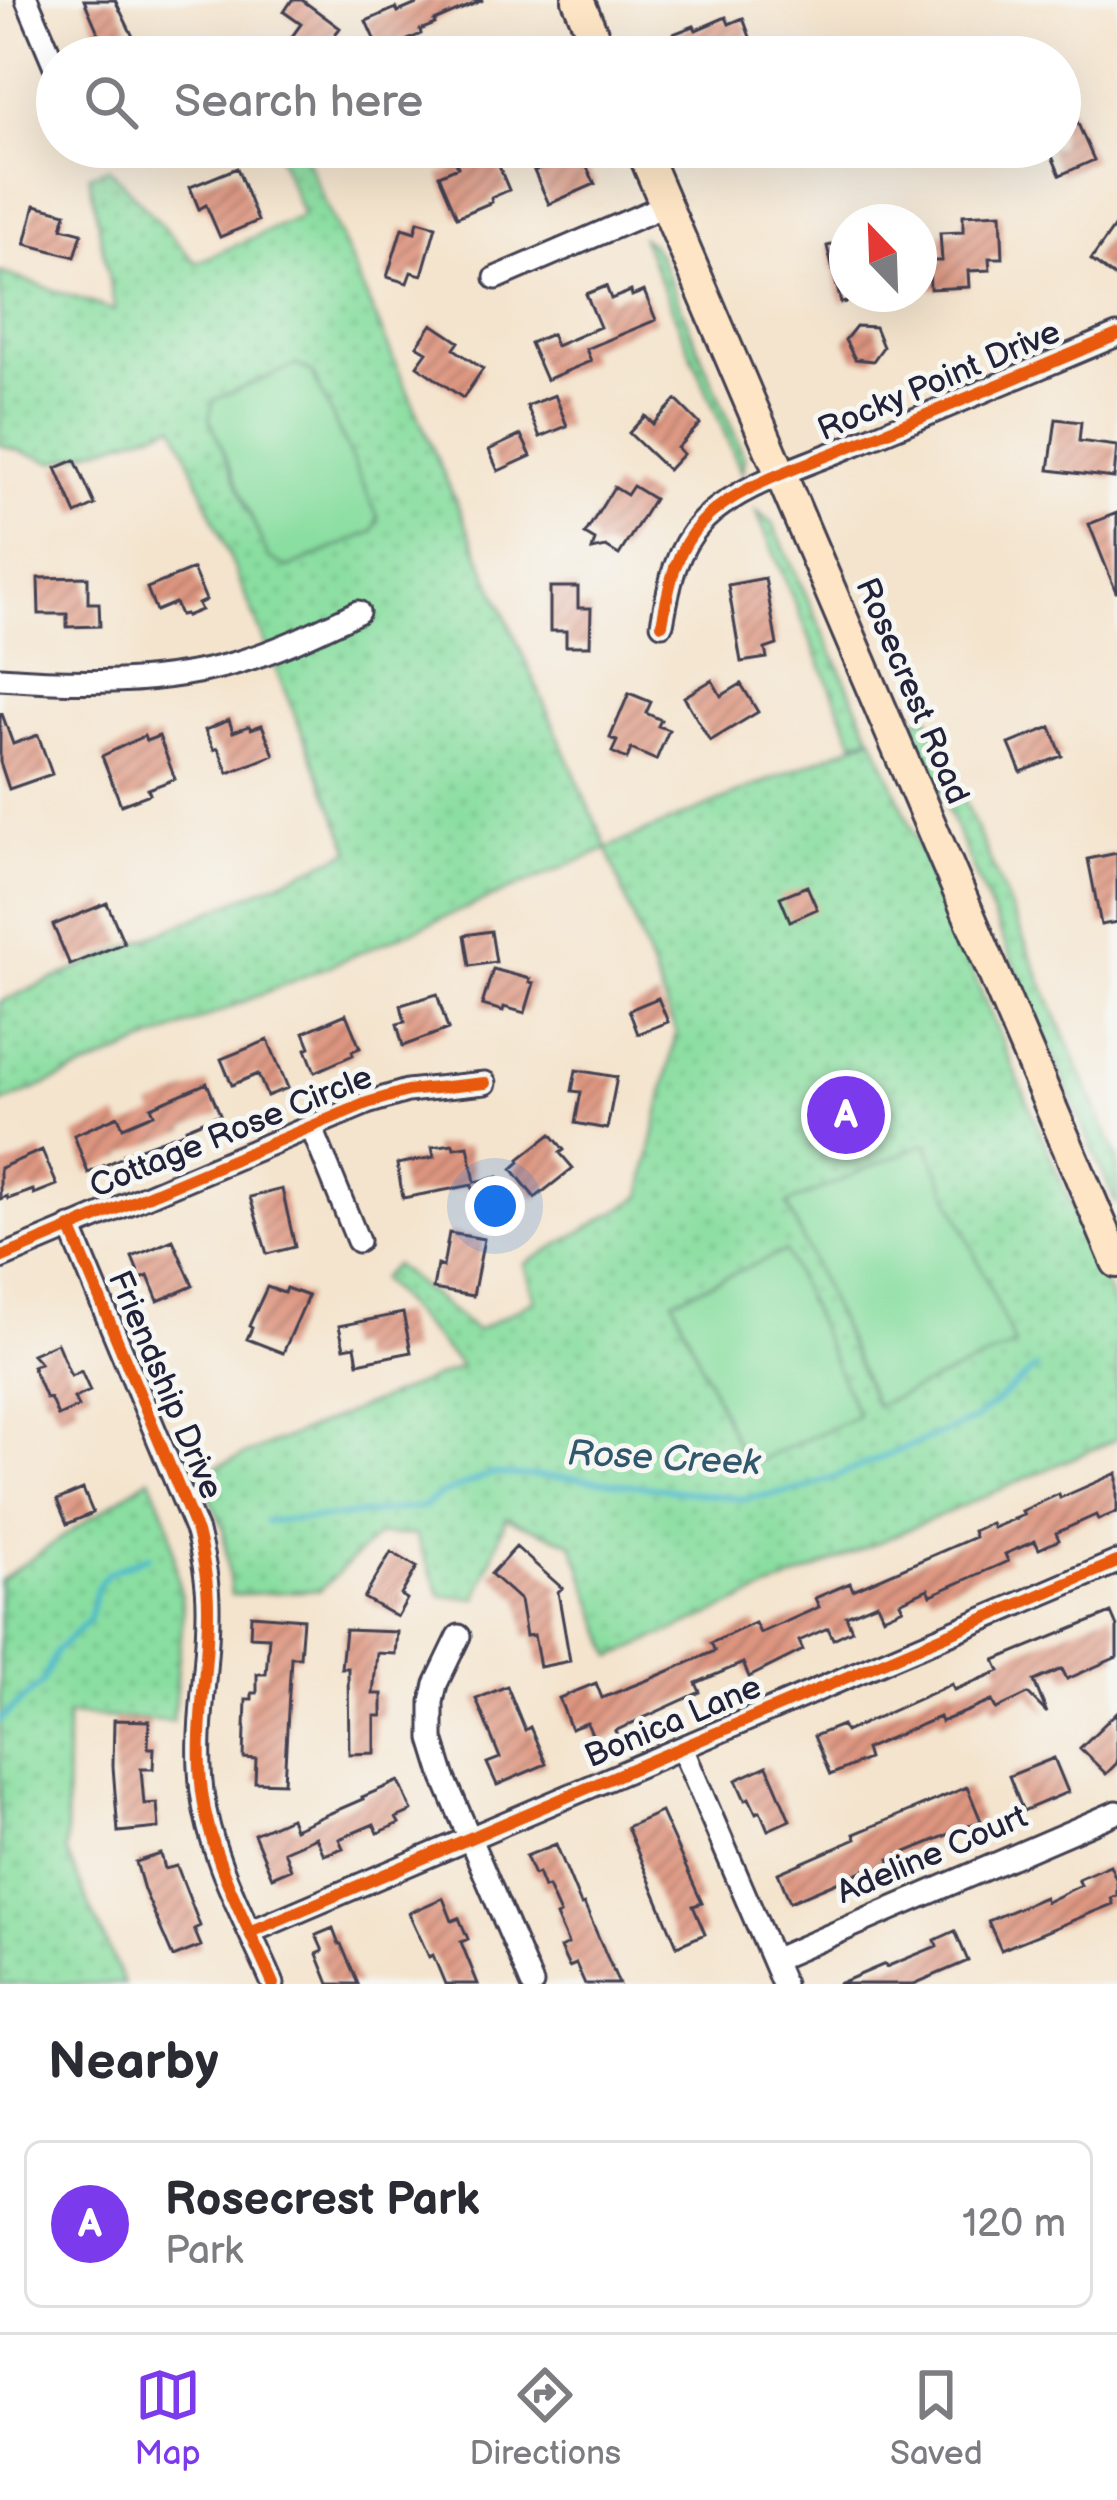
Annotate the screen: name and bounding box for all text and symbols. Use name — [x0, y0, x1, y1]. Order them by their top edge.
search box — [36, 36, 1081, 168]
icon: search — [78, 69, 144, 135]
text: Search here — [174, 75, 423, 130]
north arrow — [829, 204, 937, 312]
street label: Rocky Point Drive — [812, 312, 1066, 450]
street label: Rosecrest Road — [846, 572, 978, 810]
street label: Cottage Rose Circle — [84, 1057, 378, 1207]
pin: A — [807, 1070, 885, 1160]
your location — [465, 1176, 525, 1236]
street label: Friendship Drive — [99, 1265, 231, 1505]
water label: Rose Creek — [567, 1432, 763, 1486]
street label: Bonica Lane — [579, 1667, 767, 1777]
street label: Adeline Court — [831, 1797, 1033, 1913]
text: Nearby — [48, 2032, 219, 2093]
text: Rosecrest Park — [165, 2173, 480, 2228]
text: A — [78, 2201, 102, 2248]
text: 120 m — [962, 2201, 1066, 2248]
text: Park — [165, 2228, 243, 2275]
tab: Map — [134, 2362, 201, 2474]
tab: Directions — [469, 2362, 621, 2474]
tab: Saved — [890, 2362, 983, 2474]

